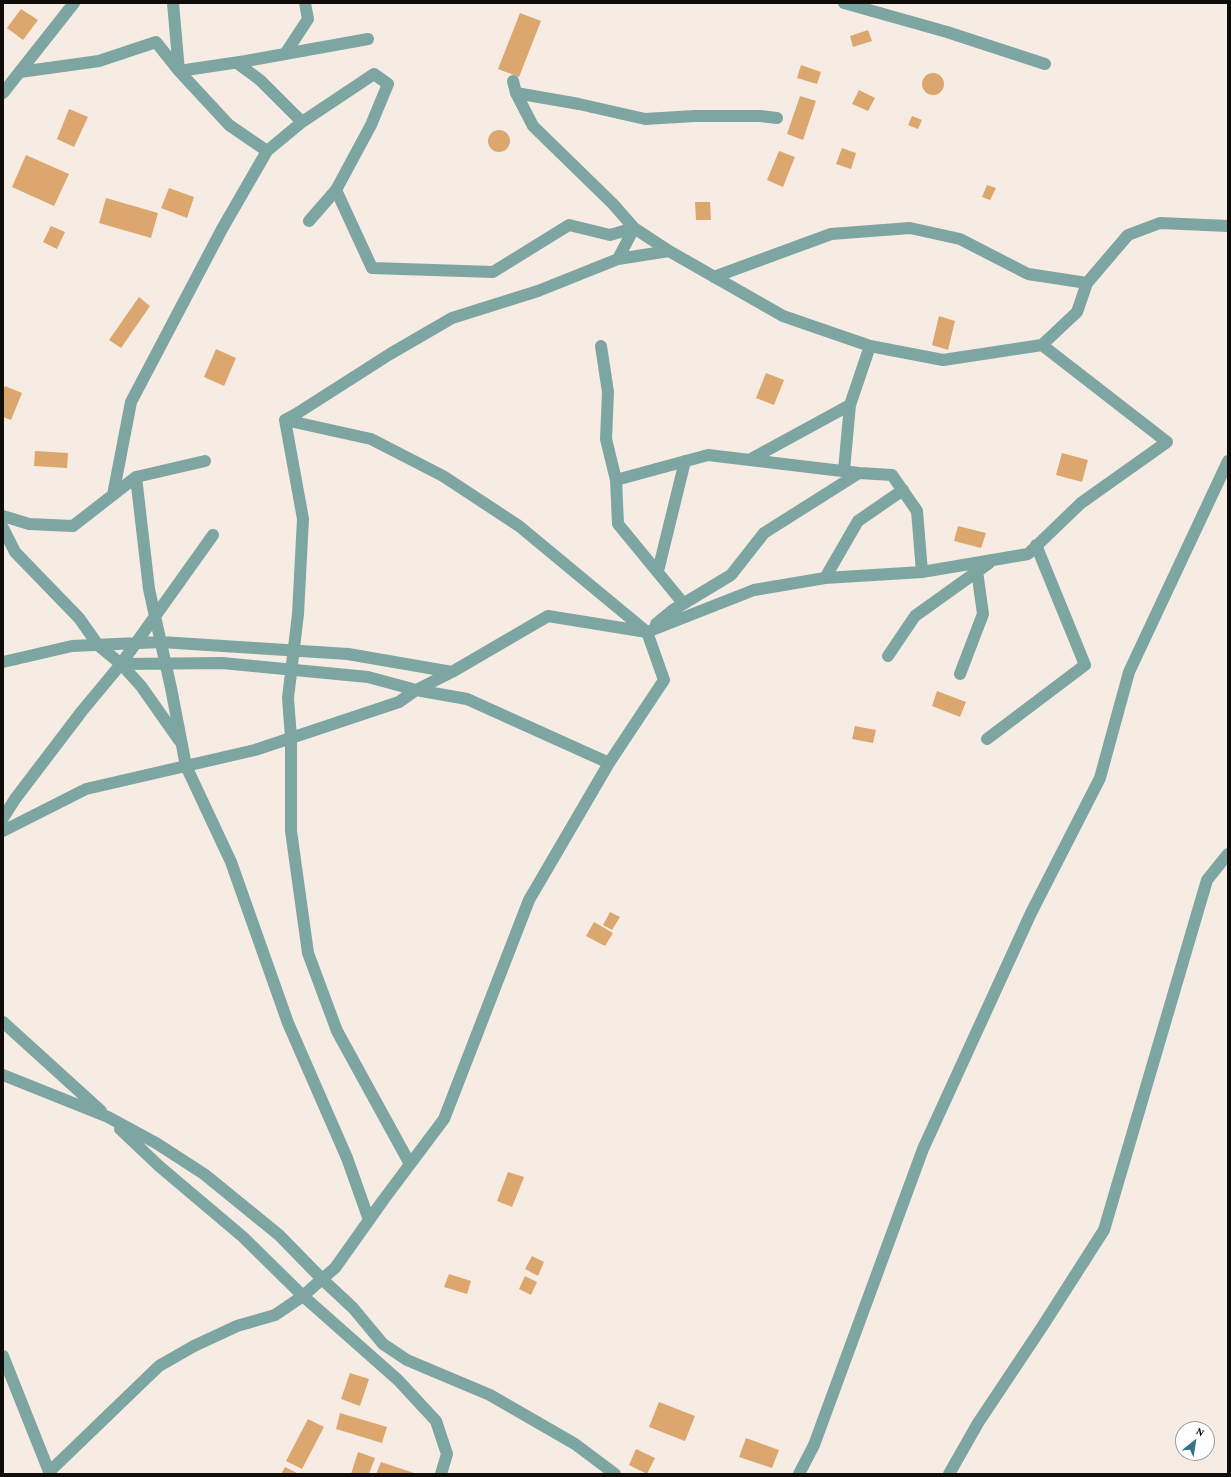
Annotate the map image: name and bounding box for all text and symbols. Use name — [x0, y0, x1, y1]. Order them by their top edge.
north arrow — [1175, 1421, 1215, 1461]
text: N — [1194, 1424, 1207, 1439]

